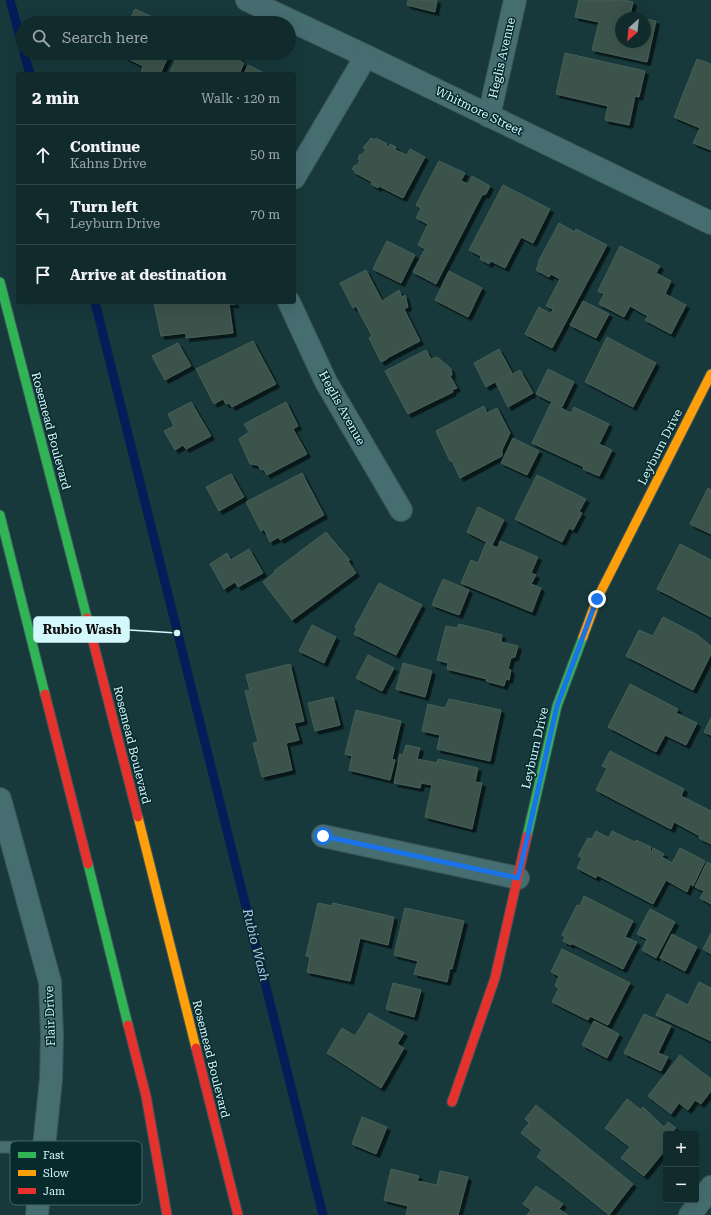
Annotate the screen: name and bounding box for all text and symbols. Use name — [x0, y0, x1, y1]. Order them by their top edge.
north arrow — [615, 12, 651, 48]
search box — [16, 16, 296, 60]
street label: Heglis Avenue — [486, 16, 518, 100]
icon: search — [30, 27, 52, 49]
text: Search here — [62, 29, 148, 47]
street label: Whitmore Street — [433, 84, 525, 138]
text: 2 min — [32, 88, 79, 108]
text: Walk · 120 m — [201, 91, 280, 106]
text: Continue — [70, 138, 140, 156]
icon: ahead — [32, 144, 54, 166]
text: 50 m — [250, 147, 280, 162]
text: Kahns Drive — [70, 156, 147, 171]
text: Turn left — [70, 198, 138, 216]
icon: left — [32, 204, 54, 226]
text: 70 m — [250, 207, 280, 222]
text: Leyburn Drive — [70, 216, 160, 231]
icon: arrive — [32, 264, 54, 286]
text: Arrive at destination — [70, 266, 226, 284]
street label: Heglis Avenue — [316, 368, 368, 448]
street label: Rosemead Boulevard — [29, 371, 74, 492]
street label: Leyburn Drive — [635, 406, 685, 487]
route end — [588, 590, 606, 608]
callout: Rubio Wash — [34, 617, 129, 642]
text: Rubio Wash — [43, 622, 122, 637]
street label: Rosemead Boulevard — [111, 685, 154, 806]
street label: Leyburn Drive — [519, 705, 551, 790]
route start — [314, 827, 332, 845]
water label: Rubio Wash — [239, 906, 272, 983]
street label: Flair Drive — [42, 985, 58, 1046]
street label: Rosemead Boulevard — [190, 999, 233, 1120]
map controls — [663, 1131, 699, 1203]
button: + — [663, 1131, 699, 1167]
legend — [10, 1141, 142, 1205]
text: Fast — [43, 1149, 64, 1162]
text: Slow — [43, 1167, 70, 1180]
button: − — [663, 1167, 699, 1203]
text: Jam — [43, 1185, 65, 1198]

